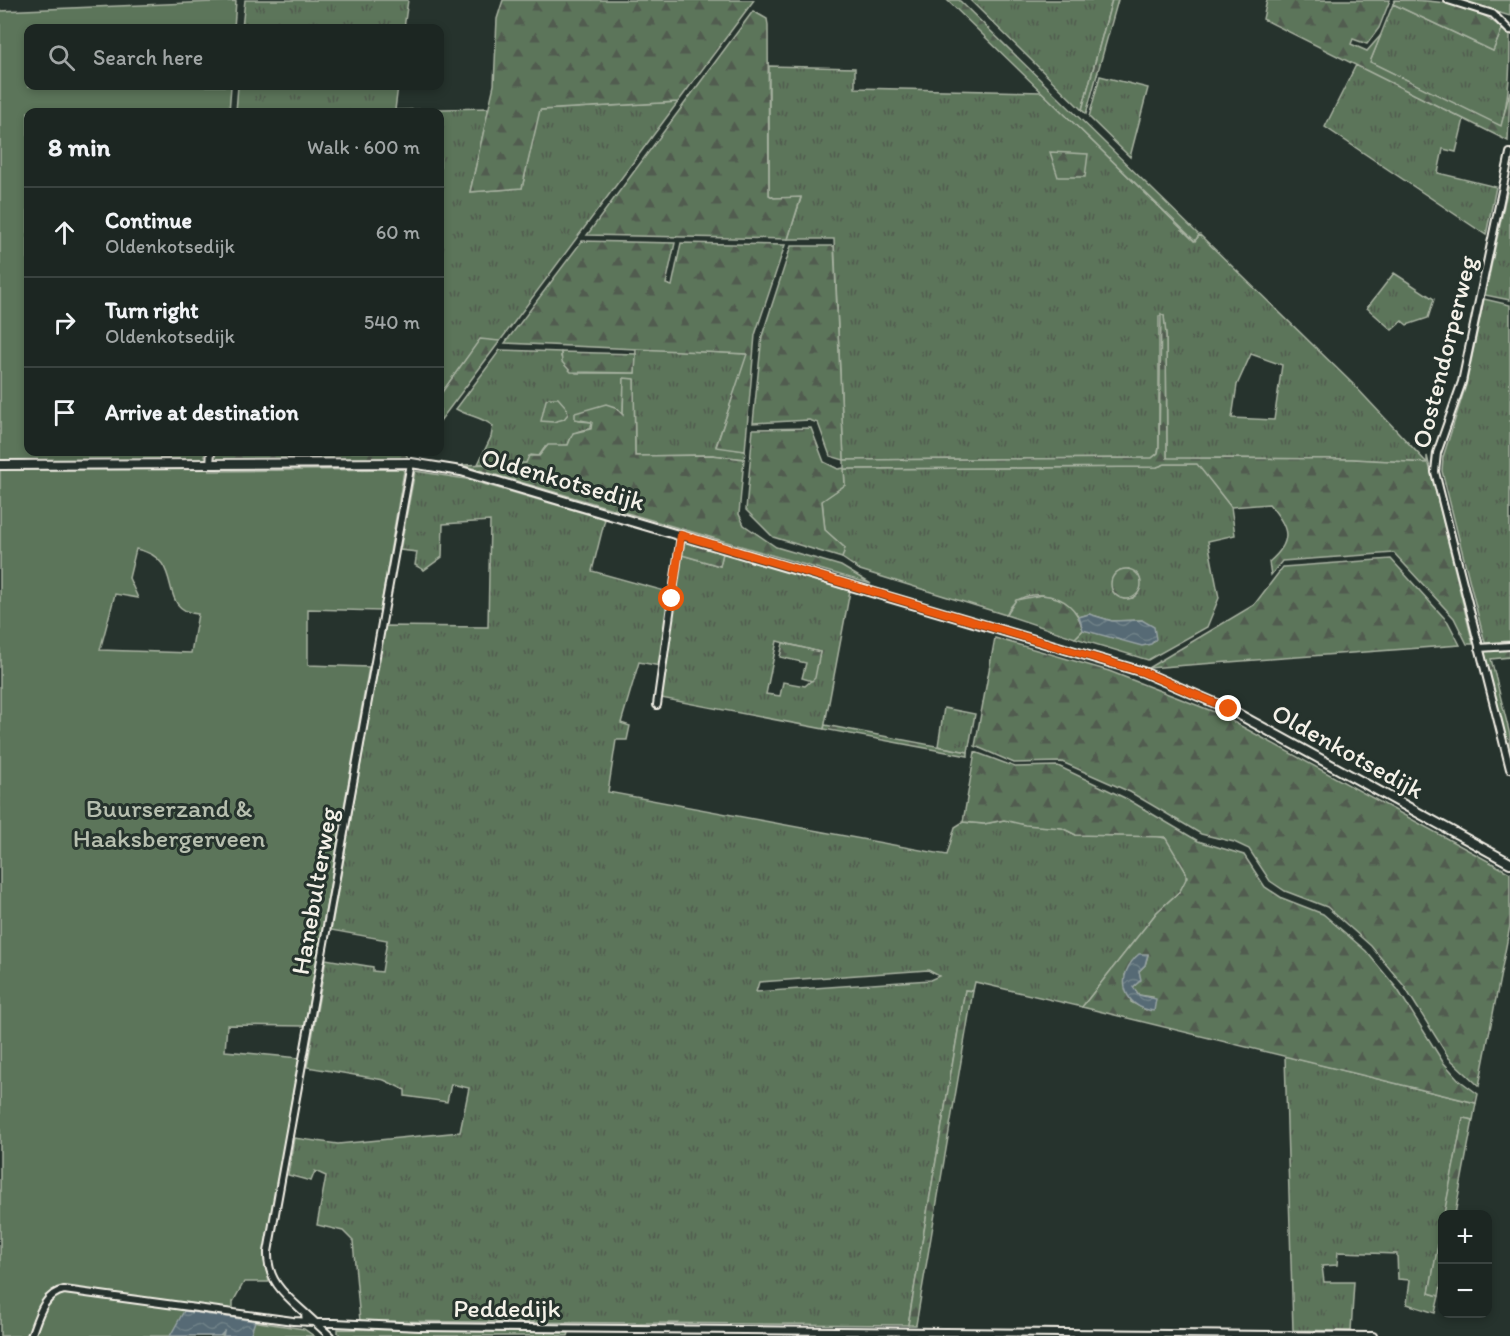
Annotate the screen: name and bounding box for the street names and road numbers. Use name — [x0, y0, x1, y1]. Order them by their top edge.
street label: Oostendorperweg — [1405, 252, 1484, 452]
street label: Oldenkotsedijk — [477, 440, 649, 518]
street label: Oldenkotsedijk — [1266, 696, 1430, 806]
street label: Hanebulterweg — [284, 804, 345, 977]
street label: Peddedijk — [453, 1292, 561, 1324]

